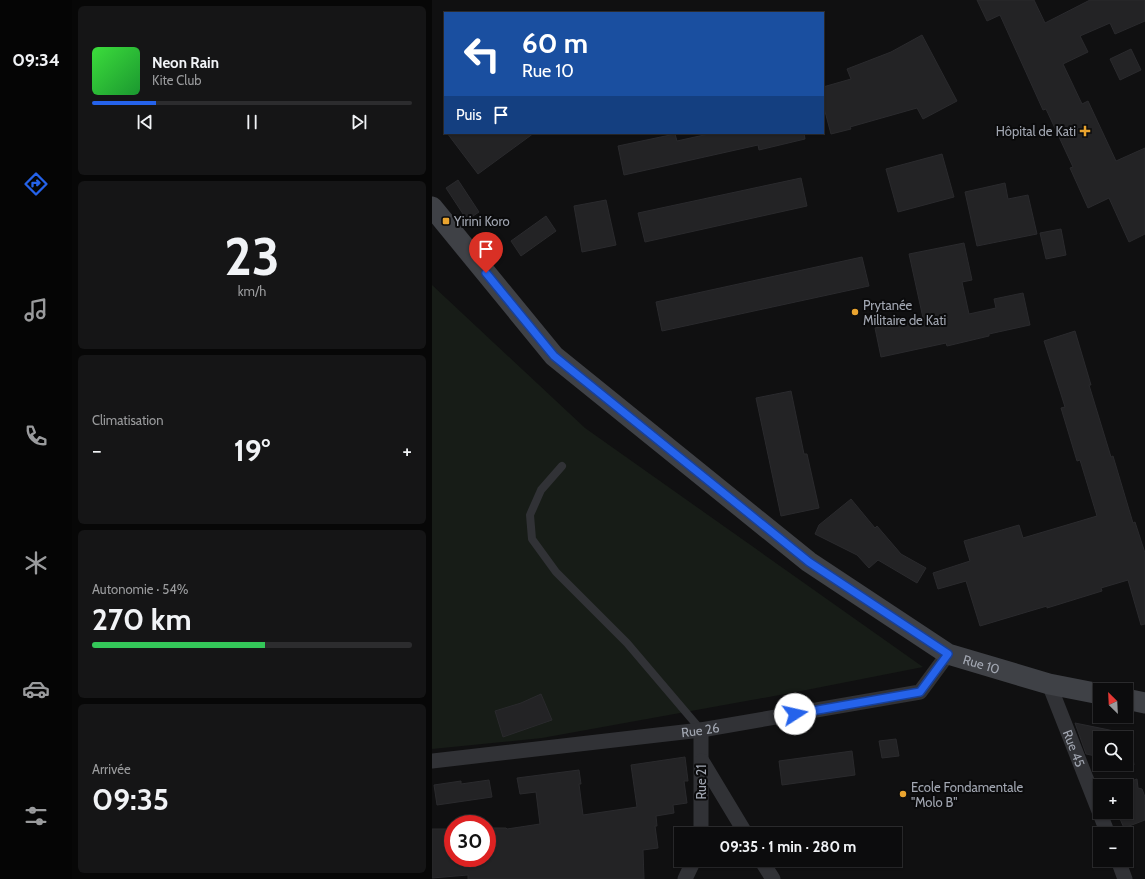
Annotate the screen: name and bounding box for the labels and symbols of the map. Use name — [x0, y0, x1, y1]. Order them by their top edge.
place label: Hôpital de Kati — [996, 123, 1076, 139]
marker: Hôpital de Kati — [1079, 125, 1091, 137]
place label: Yirini Koro — [453, 213, 510, 229]
marker: Yirini Koro — [441, 216, 451, 226]
pin — [469, 232, 503, 273]
place label: Prytanée Militaire de Kati — [863, 297, 946, 328]
marker: Prytanée Militaire de Kati — [850, 307, 860, 317]
street label: Rue 10 — [961, 651, 1002, 677]
north arrow — [1093, 683, 1133, 723]
position arrow — [774, 693, 816, 735]
street label: Rue 26 — [680, 719, 720, 740]
street label: Rue 45 — [1060, 727, 1089, 769]
street label: Rue 21 — [693, 764, 709, 800]
place label: Ecole Fondamentale "Molo B" — [911, 779, 1023, 810]
marker: Ecole Fondamentale "Molo B" — [898, 789, 908, 799]
speed limit sign: 30 — [444, 815, 496, 867]

